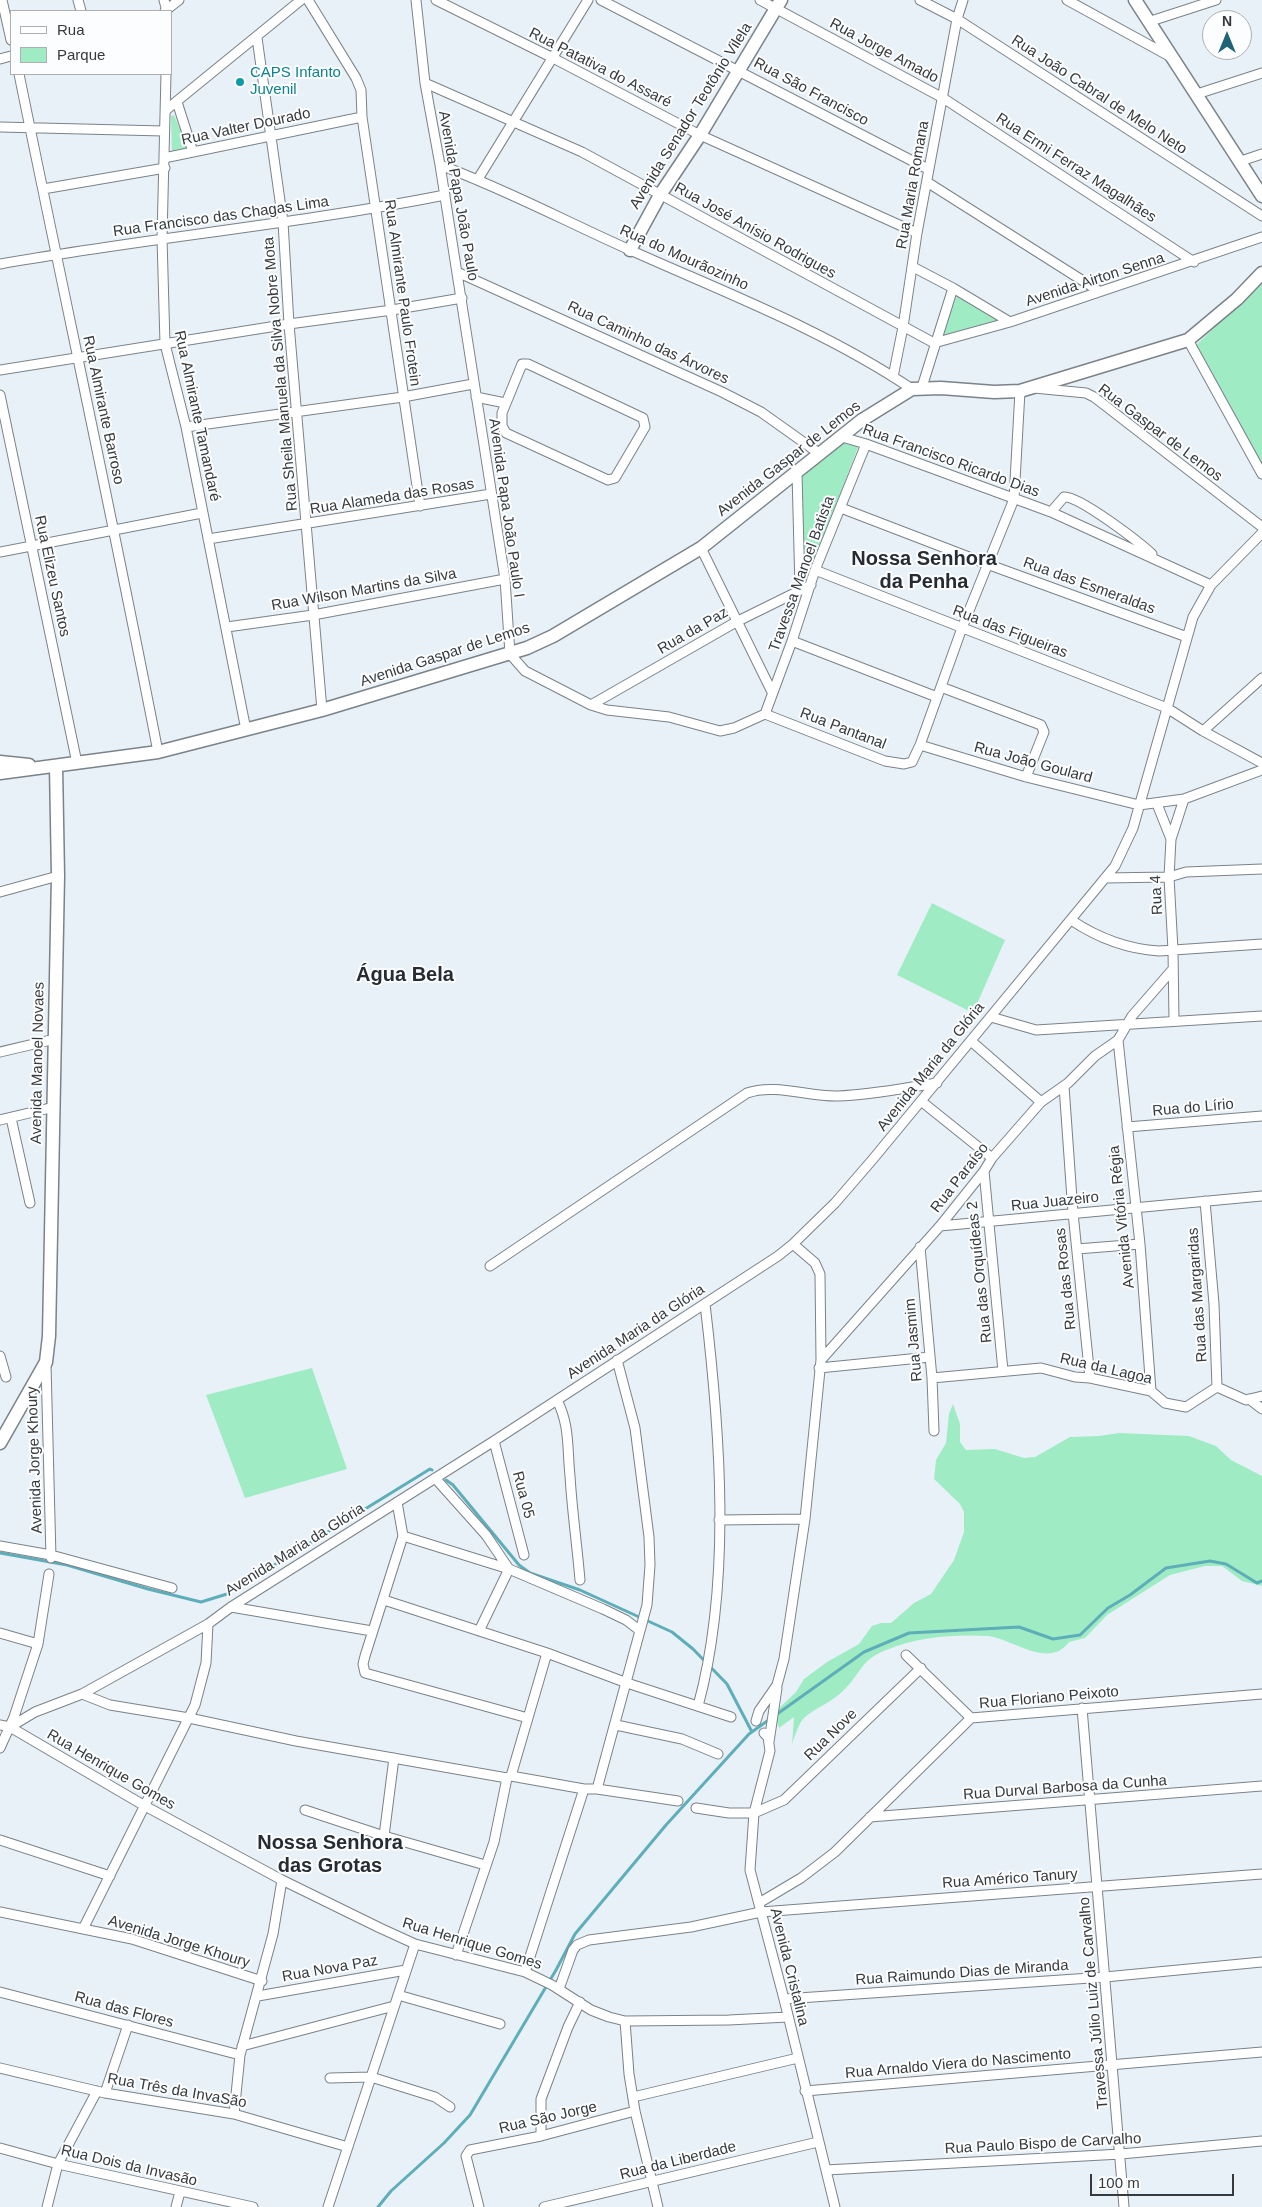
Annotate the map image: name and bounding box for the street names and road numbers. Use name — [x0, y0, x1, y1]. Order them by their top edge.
street label: Rua Jorge Amado — [826, 15, 942, 87]
street label: Avenida Senador Teotônio Vilela — [626, 20, 756, 212]
street label: Rua Patativa do Assaré — [526, 24, 674, 112]
street label: Rua João Cabral de Melo Neto — [1008, 31, 1190, 159]
street label: Rua São Francisco — [750, 54, 872, 130]
street label: Rua Valter Dourado — [180, 105, 312, 149]
street label: Rua Ermi Ferraz Magalhães — [992, 109, 1160, 227]
street label: Avenida Papa João Paulo — [434, 110, 482, 282]
street label: Rua Maria Romana — [893, 119, 933, 251]
street label: Rua José Anísio Rodrigues — [671, 179, 839, 283]
street label: Rua Francisco das Chagas Lima — [112, 193, 330, 241]
street label: Rua Almirante Paulo Frotein — [380, 198, 424, 388]
street label: Rua do Mourãozinho — [617, 221, 751, 295]
street label: Rua Sheila Manuela da Silva Nobre Mota — [260, 236, 302, 512]
street label: Avenida Airton Senna — [1023, 249, 1167, 311]
street label: Rua Caminho das Árvores — [564, 298, 732, 388]
street label: Rua Almirante Tamandaré — [170, 329, 224, 503]
street label: Rua Almirante Barroso — [78, 334, 128, 486]
street label: Rua Gaspar de Lemos — [1094, 380, 1226, 486]
street label: Avenida Gaspar de Lemos — [714, 397, 864, 521]
street label: Avenida Papa João Paulo I — [485, 417, 527, 599]
street label: Rua Francisco Ricardo Dias — [860, 421, 1042, 501]
street label: Rua Alameda das Rosas — [309, 475, 475, 519]
street label: Travessa Manoel Batista — [765, 494, 839, 654]
street label: Rua Elizeu Santos — [30, 514, 74, 638]
street label: Rua das Esmeraldas — [1021, 554, 1157, 618]
street label: Rua Wilson Martins da Silva — [270, 565, 458, 615]
street label: Rua das Figueiras — [950, 602, 1070, 662]
street label: Rua da Paz — [655, 604, 731, 658]
street label: Avenida Gaspar de Lemos — [358, 619, 532, 691]
street label: Rua Pantanal — [797, 704, 889, 754]
street label: Rua João Goulard — [972, 739, 1094, 787]
street label: Rua 4 — [1147, 875, 1167, 915]
street label: Avenida Manoel Novaes — [28, 982, 48, 1144]
street label: Avenida Maria da Glória — [873, 999, 989, 1135]
street label: Rua do Lírio — [1152, 1095, 1234, 1121]
street label: Rua Paraíso — [927, 1140, 993, 1216]
street label: Avenida Vitória Régia — [1106, 1145, 1138, 1289]
street label: Rua Juazeiro — [1010, 1188, 1100, 1216]
street label: Rua das Orquídeas 2 — [964, 1200, 996, 1344]
street label: Rua das Rosas — [1052, 1227, 1080, 1331]
street label: Rua das Margaridas — [1184, 1227, 1212, 1363]
street label: Avenida Maria da Glória — [564, 1281, 708, 1383]
street label: Rua Jasmim — [901, 1298, 927, 1382]
street label: Rua da Lagoa — [1058, 1350, 1154, 1388]
street label: Avenida Jorge Khoury — [23, 1386, 47, 1534]
street label: Rua 05 — [508, 1469, 538, 1521]
street label: Avenida Maria da Glória — [222, 1500, 368, 1600]
street label: Rua Floriano Peixoto — [978, 1683, 1120, 1713]
street label: Rua Nove — [801, 1705, 861, 1765]
street label: Rua Henrique Gomes — [44, 1726, 178, 1814]
street label: Rua Durval Barbosa da Cunha — [962, 1772, 1168, 1804]
street label: Rua Américo Tanury — [942, 1865, 1078, 1893]
street label: Travessa Júlio Luiz de Carvalho — [1076, 1896, 1112, 2110]
street label: Avenida Cristalina — [766, 1906, 812, 2028]
street label: Avenida Jorge Khoury — [106, 1912, 252, 1972]
street label: Rua Henrique Gomes — [400, 1914, 544, 1974]
street label: Rua Nova Paz — [281, 1952, 379, 1986]
street label: Rua Raimundo Dias de Miranda — [855, 1957, 1069, 1989]
street label: Rua das Flores — [73, 1988, 175, 2032]
street label: Rua Arnaldo Viera do Nascimento — [844, 2045, 1072, 2083]
street label: Rua Três da InvaSão — [106, 2070, 248, 2112]
street label: Rua São Jorge — [497, 2098, 599, 2138]
street label: Rua Paulo Bispo de Carvalho — [944, 2130, 1142, 2158]
street label: Rua da Liberdade — [618, 2138, 738, 2184]
street label: Rua Dois da Invasão — [59, 2142, 199, 2190]

